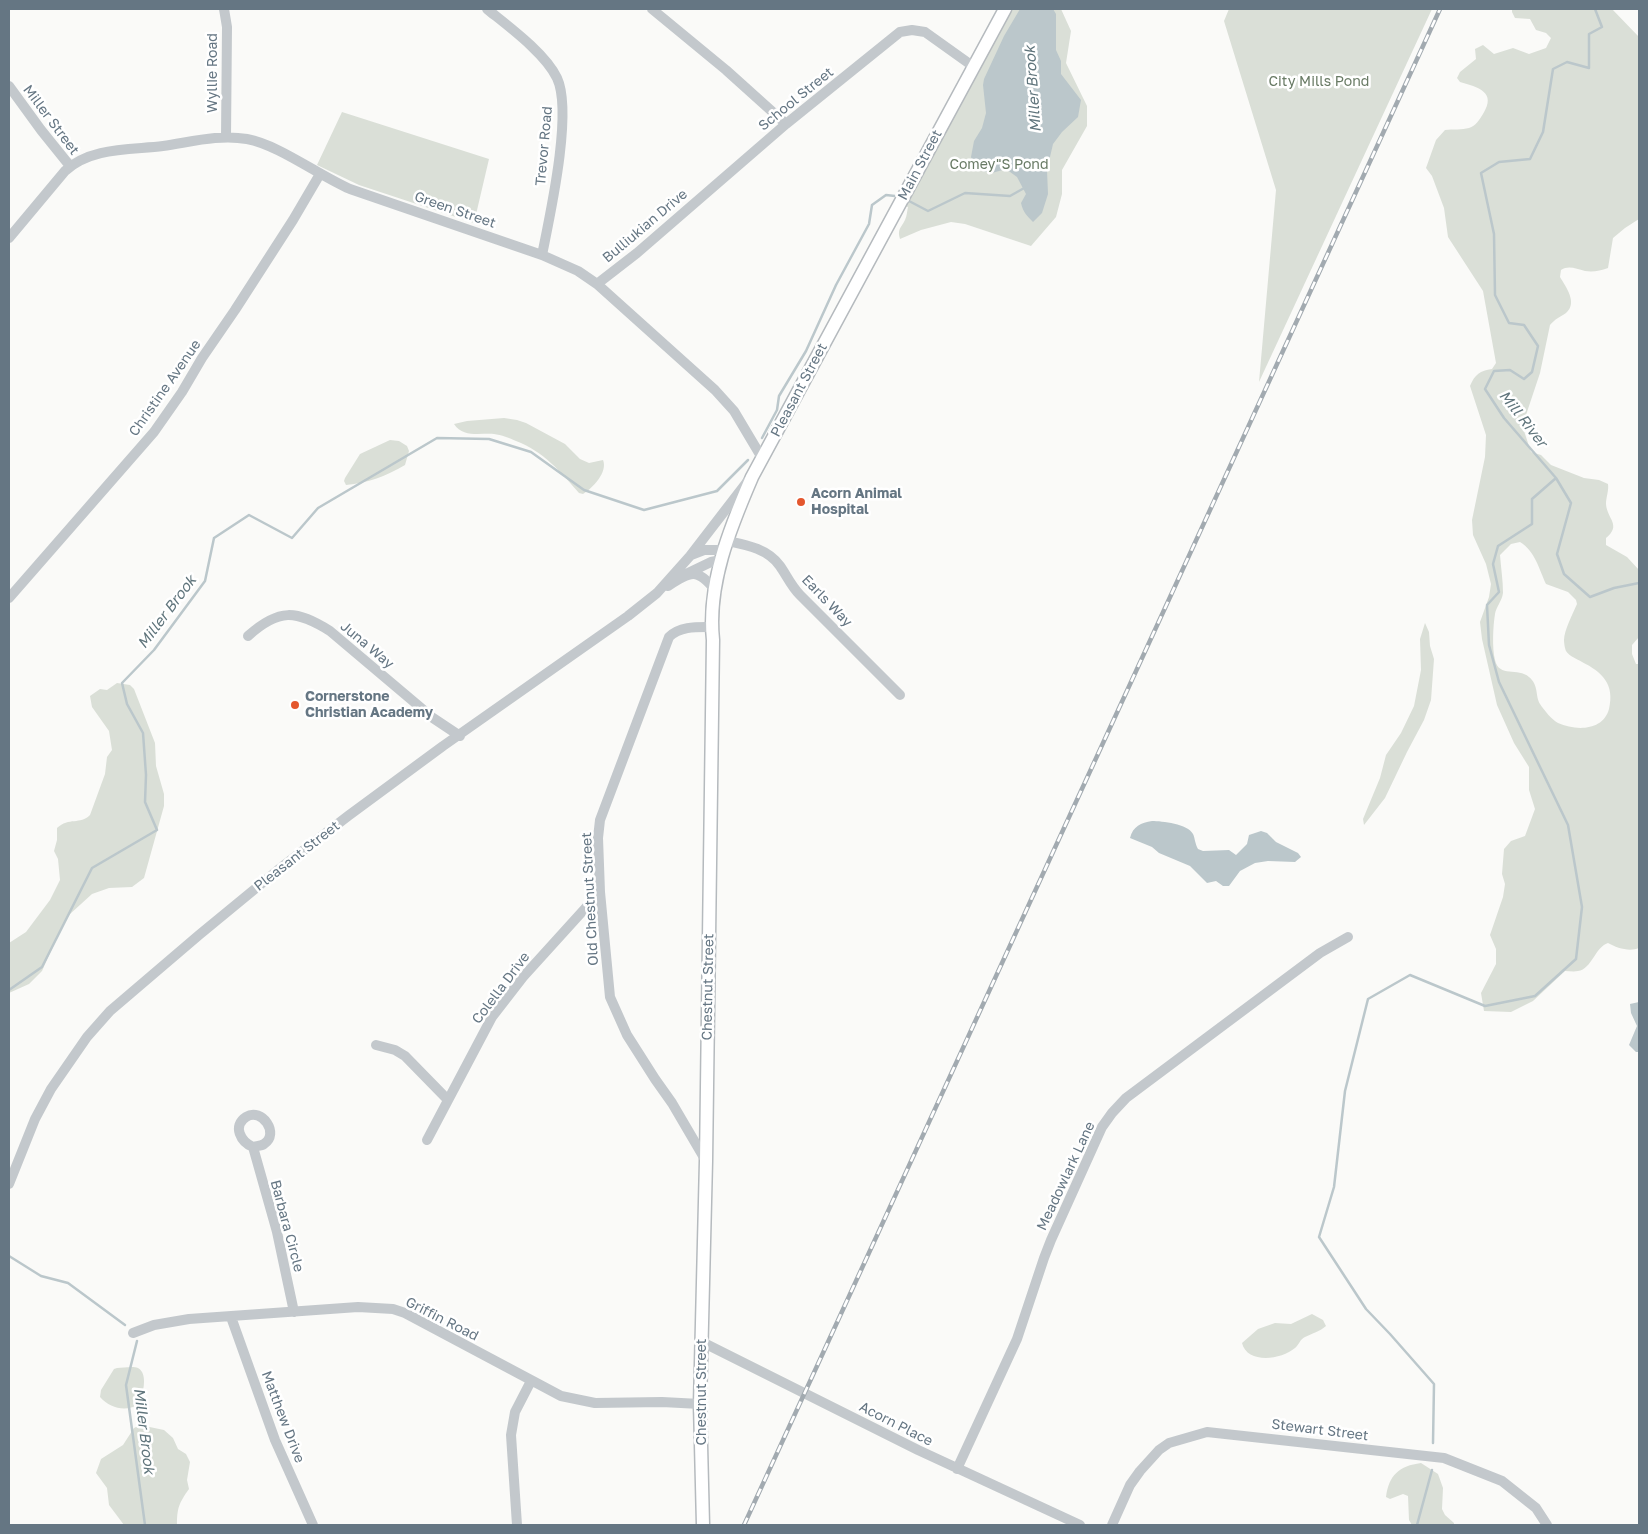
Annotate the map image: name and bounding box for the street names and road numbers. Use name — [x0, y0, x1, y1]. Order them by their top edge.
street label: Wyllie Road — [205, 33, 221, 113]
street label: School Street — [755, 64, 837, 134]
street label: Miller Street — [19, 82, 83, 158]
street label: Trevor Road — [532, 106, 556, 186]
street label: Main Street — [894, 127, 946, 203]
street label: Bulliukian Drive — [599, 186, 691, 266]
street label: Green Street — [412, 188, 498, 232]
street label: Christine Avenue — [125, 337, 205, 439]
street label: Pleasant Street — [767, 340, 831, 440]
street label: Earls Way — [798, 572, 856, 630]
street label: Juna Way — [337, 618, 397, 672]
street label: Pleasant Street — [251, 817, 343, 895]
street label: Old Chestnut Street — [578, 832, 602, 966]
street label: Chestnut Street — [699, 933, 717, 1041]
street label: Colella Drive — [469, 949, 533, 1027]
street label: Meadowlark Lane — [1033, 1119, 1099, 1233]
street label: Barbara Circle — [267, 1178, 307, 1274]
street label: Griffin Road — [403, 1293, 481, 1345]
street label: Chestnut Street — [694, 1339, 710, 1445]
street label: Matthew Drive — [258, 1369, 308, 1465]
street label: Acorn Place — [856, 1398, 936, 1450]
street label: Stewart Street — [1271, 1416, 1369, 1444]

